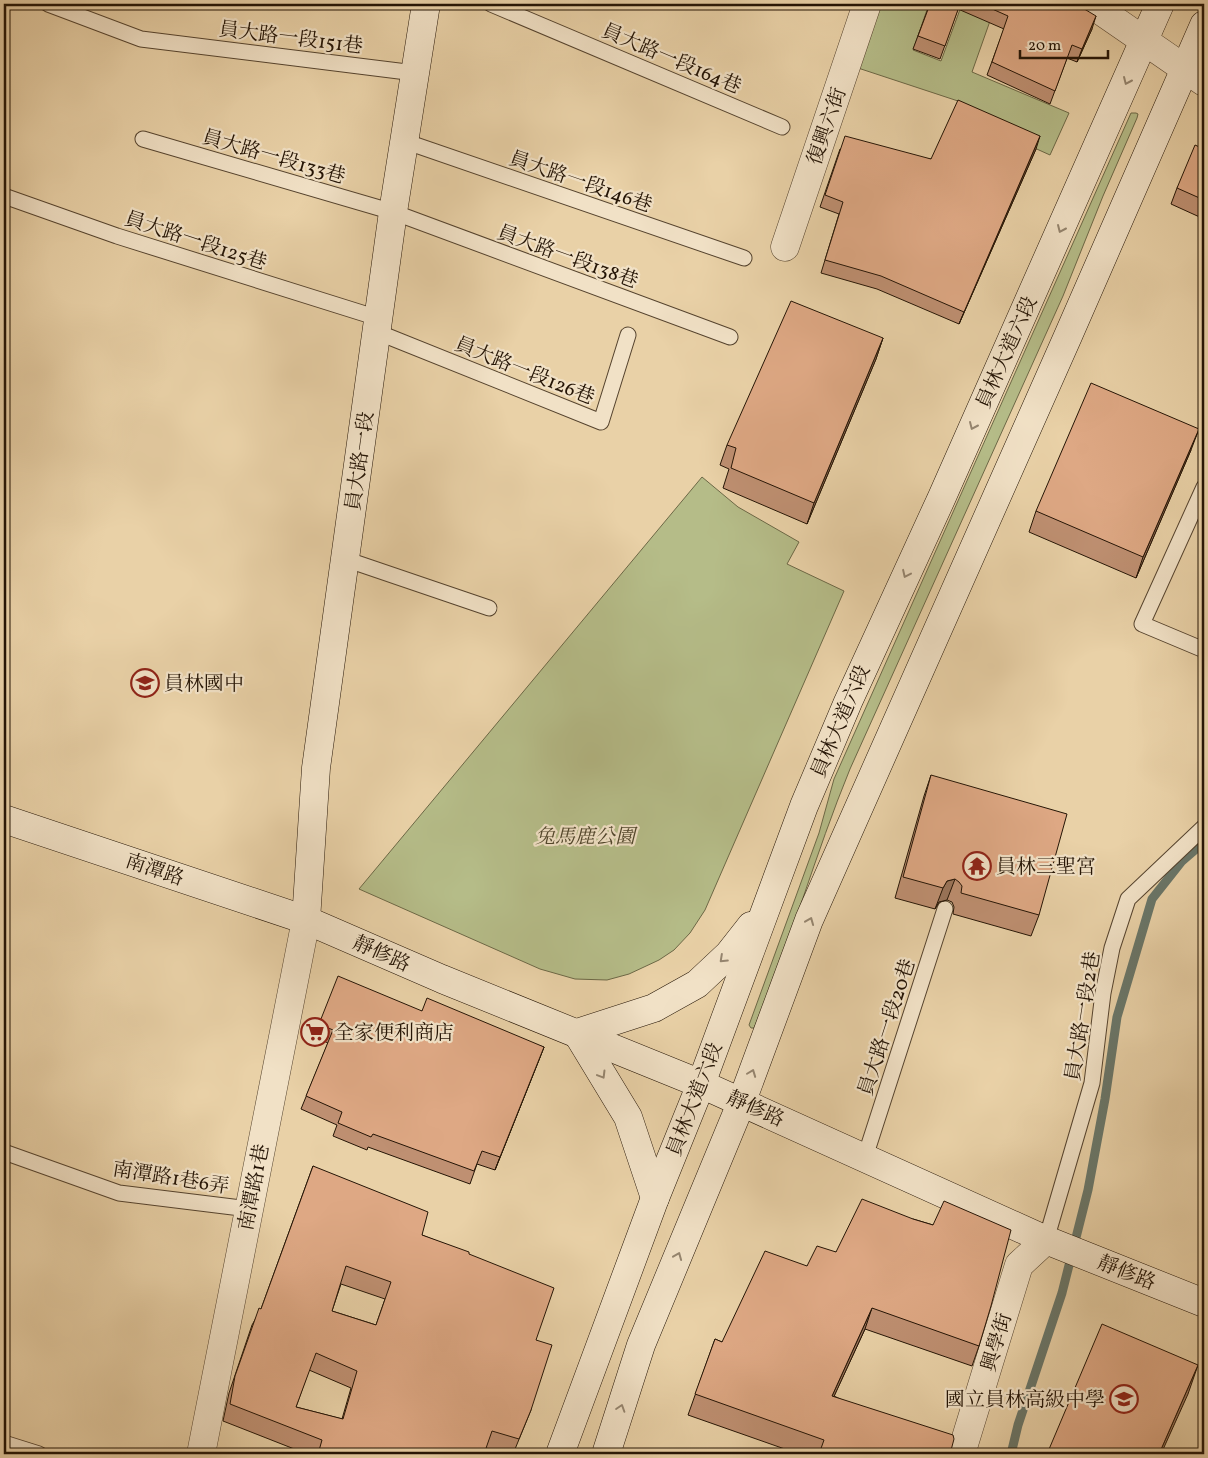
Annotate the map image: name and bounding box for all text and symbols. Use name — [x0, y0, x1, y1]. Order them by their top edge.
street label: 員大路一段151巷 — [217, 16, 364, 62]
street label: 員大路一段164巷 — [597, 18, 745, 102]
scale bar — [1020, 28, 1108, 60]
text: 20 m — [1028, 36, 1061, 57]
one-way arrow — [1122, 76, 1133, 85]
street label: 復興六街 — [802, 84, 854, 169]
street label: 員大路一段133巷 — [198, 124, 349, 192]
street label: 員大路一段146巷 — [505, 145, 656, 220]
street label: 員大路一段125巷 — [121, 206, 270, 278]
street label: 員大路一段138巷 — [493, 219, 642, 296]
one-way arrow — [1056, 224, 1067, 233]
street label: 員林大道六段 — [971, 292, 1045, 413]
street label: 員大路一段126巷 — [450, 331, 598, 413]
street label: 員大路一段 — [340, 410, 382, 513]
one-way arrow — [969, 421, 980, 430]
one-way arrow — [902, 569, 913, 578]
street label: 員林大道六段 — [806, 661, 878, 782]
school or university icon: 員林國中 — [130, 668, 160, 698]
place label: 員林國中 — [164, 671, 244, 699]
park label: 兔馬鹿公園 — [535, 824, 638, 852]
street label: 南潭路 — [121, 848, 187, 894]
temple icon: 員林三聖宮 — [962, 851, 992, 881]
place label: 員林三聖宮 — [996, 854, 1096, 882]
one-way arrow — [803, 917, 814, 926]
street label: 靜修路 — [348, 930, 414, 980]
street label: 員大路一段2巷 — [1060, 950, 1108, 1083]
one-way arrow — [720, 953, 729, 962]
street label: 員大路一段20巷 — [853, 955, 923, 1100]
supermarket icon: 全家便利商店 — [300, 1017, 330, 1047]
place label: 全家便利商店 — [334, 1020, 454, 1048]
street label: 員林大道六段 — [661, 1039, 730, 1161]
one-way arrow — [596, 1069, 606, 1078]
one-way arrow — [746, 1069, 756, 1078]
street label: 靜修路 — [722, 1085, 788, 1135]
street label: 南潭路1巷 — [233, 1142, 277, 1233]
street label: 南潭路1巷6弄 — [110, 1156, 231, 1202]
street label: 靜修路 — [1093, 1250, 1159, 1298]
one-way arrow — [672, 1252, 682, 1261]
street label: 興學街 — [976, 1310, 1020, 1375]
school or university icon: 國立員林高級中學 — [1109, 1384, 1139, 1414]
place label: 國立員林高級中學 — [945, 1387, 1105, 1415]
one-way arrow — [615, 1404, 625, 1413]

